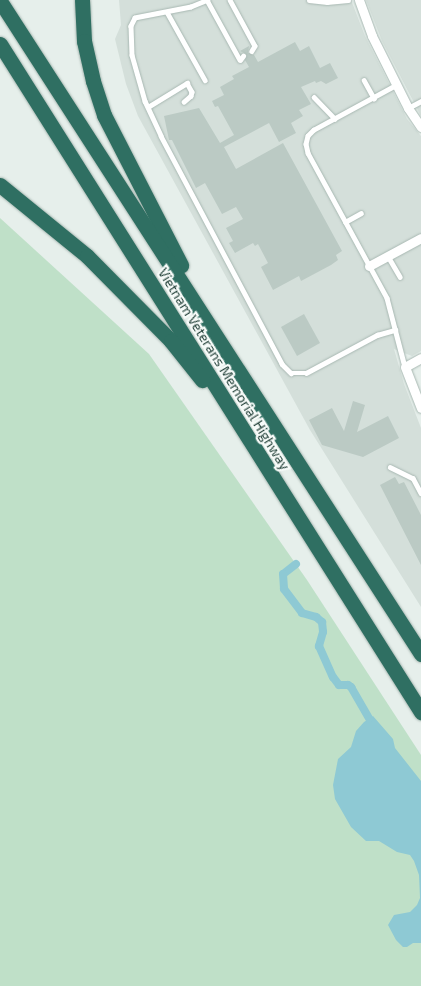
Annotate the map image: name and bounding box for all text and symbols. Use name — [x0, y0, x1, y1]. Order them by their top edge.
street label: Vietnam Veterans Memorial Highway — [154, 265, 294, 473]

